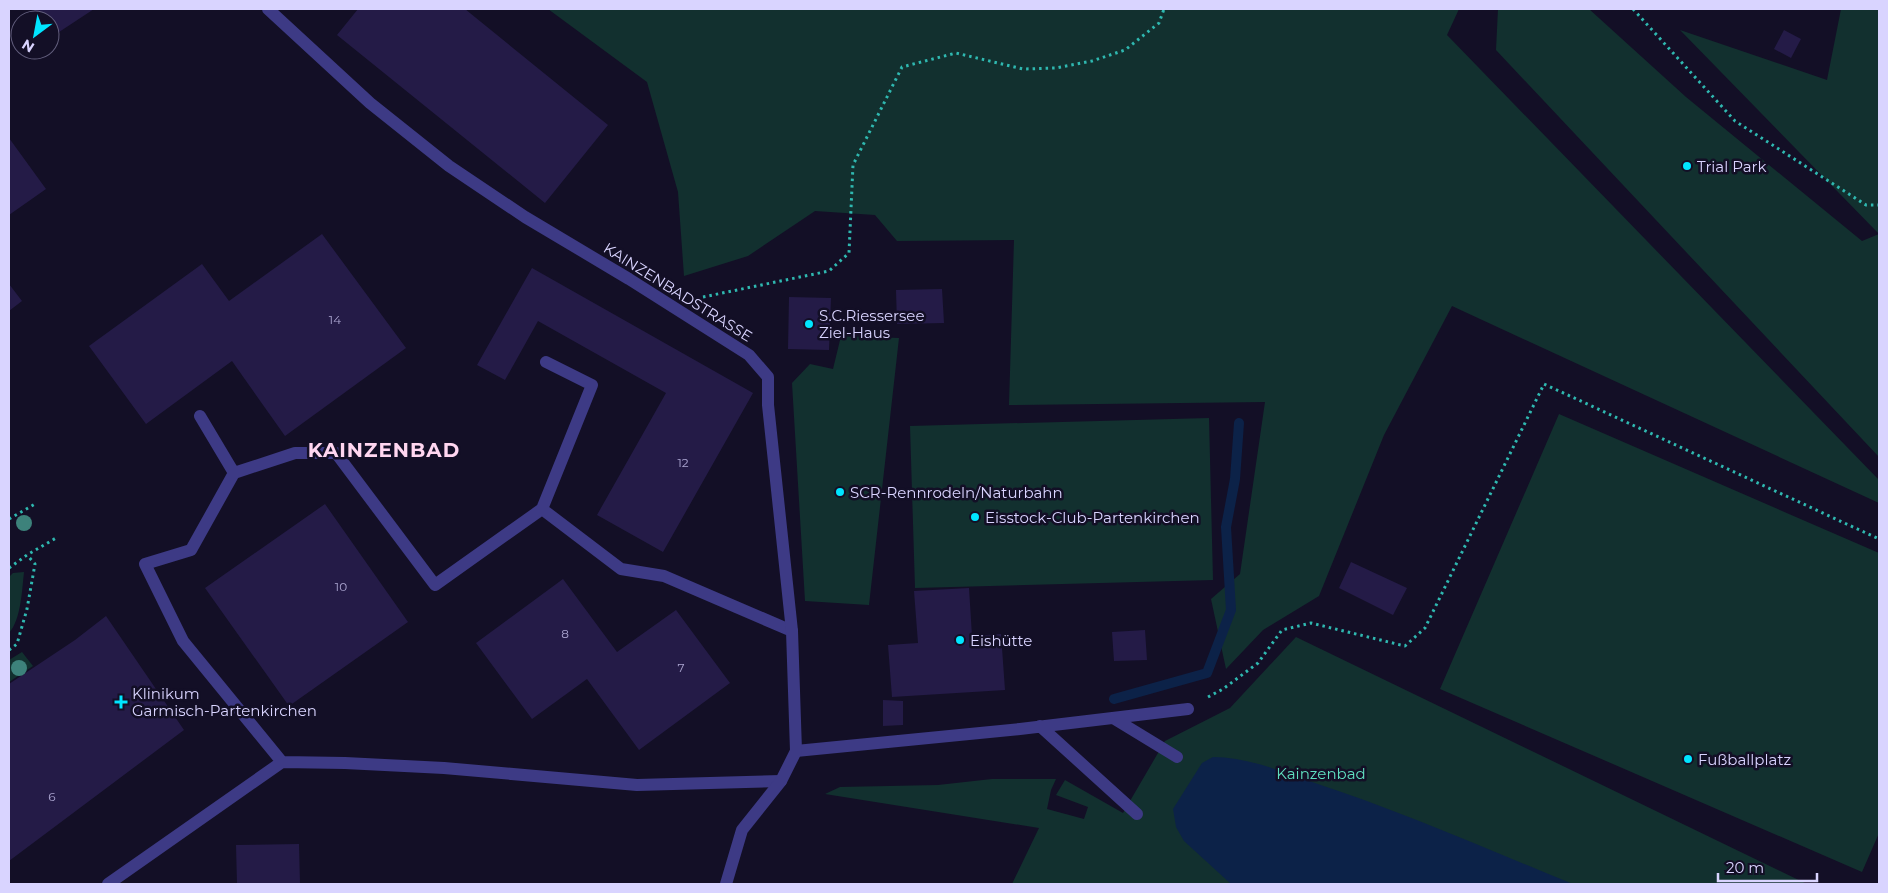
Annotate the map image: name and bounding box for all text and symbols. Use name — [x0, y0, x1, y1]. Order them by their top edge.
north arrow — [10, 10, 60, 60]
text: N — [19, 35, 38, 57]
place label: Trial Park — [1697, 157, 1766, 176]
marker: Trial Park — [1681, 160, 1693, 172]
street label: KAINZENBADSTRASSE — [600, 238, 756, 346]
place label: S.C.Riessersee Ziel-Haus — [819, 306, 925, 342]
house number: 14 — [329, 312, 341, 327]
marker: S.C.Riessersee Ziel-Haus — [803, 318, 815, 330]
district label: KAINZENBAD — [308, 438, 460, 462]
house number: 12 — [677, 455, 689, 470]
place label: SCR-Rennrodeln/Naturbahn — [850, 483, 1063, 502]
marker: SCR-Rennrodeln/Naturbahn — [834, 486, 846, 498]
place label: Eisstock-Club-Partenkirchen — [985, 508, 1200, 527]
marker: Eisstock-Club-Partenkirchen — [969, 511, 981, 523]
house number: 10 — [335, 579, 347, 594]
house number: 8 — [561, 626, 569, 641]
place label: Eishütte — [970, 631, 1032, 650]
marker: Eishütte — [954, 634, 966, 646]
house number: 7 — [677, 660, 685, 675]
place label: Klinikum Garmisch-Partenkirchen — [132, 684, 317, 720]
marker: Klinikum Garmisch-Partenkirchen — [114, 695, 128, 709]
place label: Fußballplatz — [1698, 750, 1792, 769]
marker: Fußballplatz — [1682, 753, 1694, 765]
park label: Kainzenbad — [1276, 764, 1366, 783]
house number: 6 — [48, 789, 56, 804]
scale bar — [1718, 850, 1817, 882]
text: 20 m — [1726, 858, 1764, 877]

